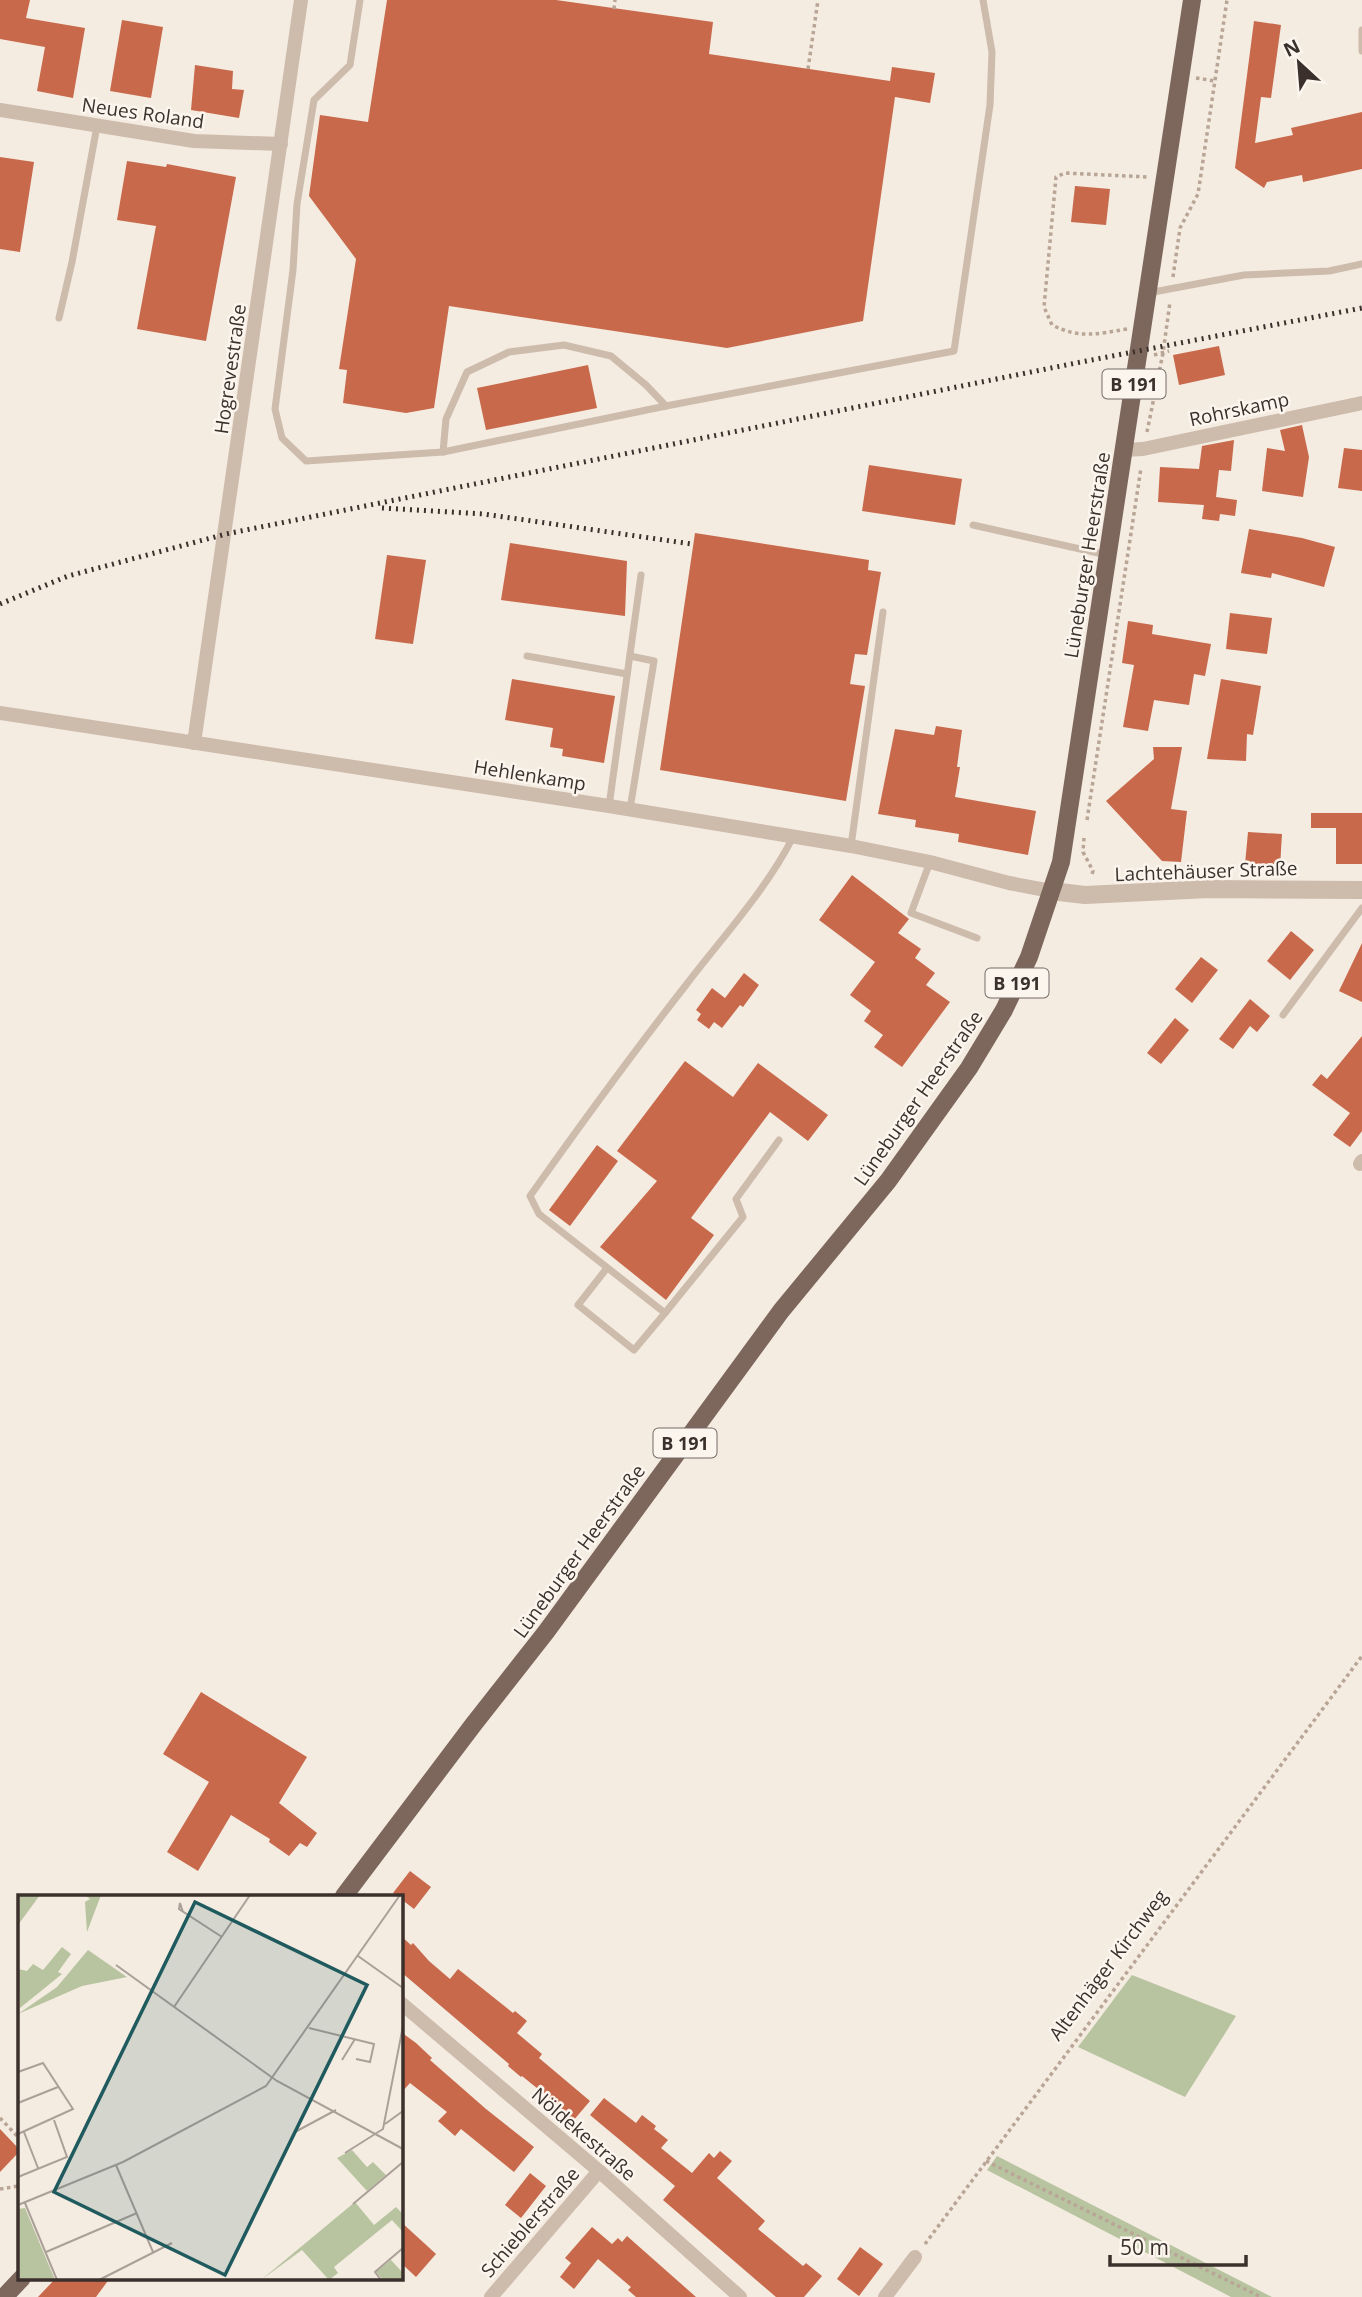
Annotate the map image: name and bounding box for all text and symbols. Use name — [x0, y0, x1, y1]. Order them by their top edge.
north arrow — [1264, 28, 1334, 98]
text: N — [1279, 33, 1304, 63]
street label: Neues Roland — [80, 92, 206, 134]
street label: Hogrevestraße — [208, 302, 252, 436]
road number: B 191 — [1102, 370, 1166, 398]
street label: Rohrskamp — [1187, 386, 1291, 432]
street label: Lüneburger Heerstraße — [1058, 450, 1116, 660]
street label: Hehlenkamp — [472, 753, 588, 797]
street label: Lachtehäuser Straße — [1114, 855, 1298, 887]
road number: B 191 — [986, 968, 1048, 998]
street label: Lüneburger Heerstraße — [848, 1005, 988, 1191]
road number: B 191 — [654, 1428, 716, 1458]
street label: Lüneburger Heerstraße — [507, 1459, 651, 1643]
street label: Altenhäger Kirchweg — [1043, 1884, 1173, 2046]
inset map — [18, 1895, 402, 2280]
street label: Nöldekestraße — [526, 2082, 642, 2186]
street label: Schieblerstraße — [475, 2161, 585, 2283]
scale bar — [1110, 2224, 1246, 2268]
text: 50 m — [1120, 2233, 1169, 2261]

